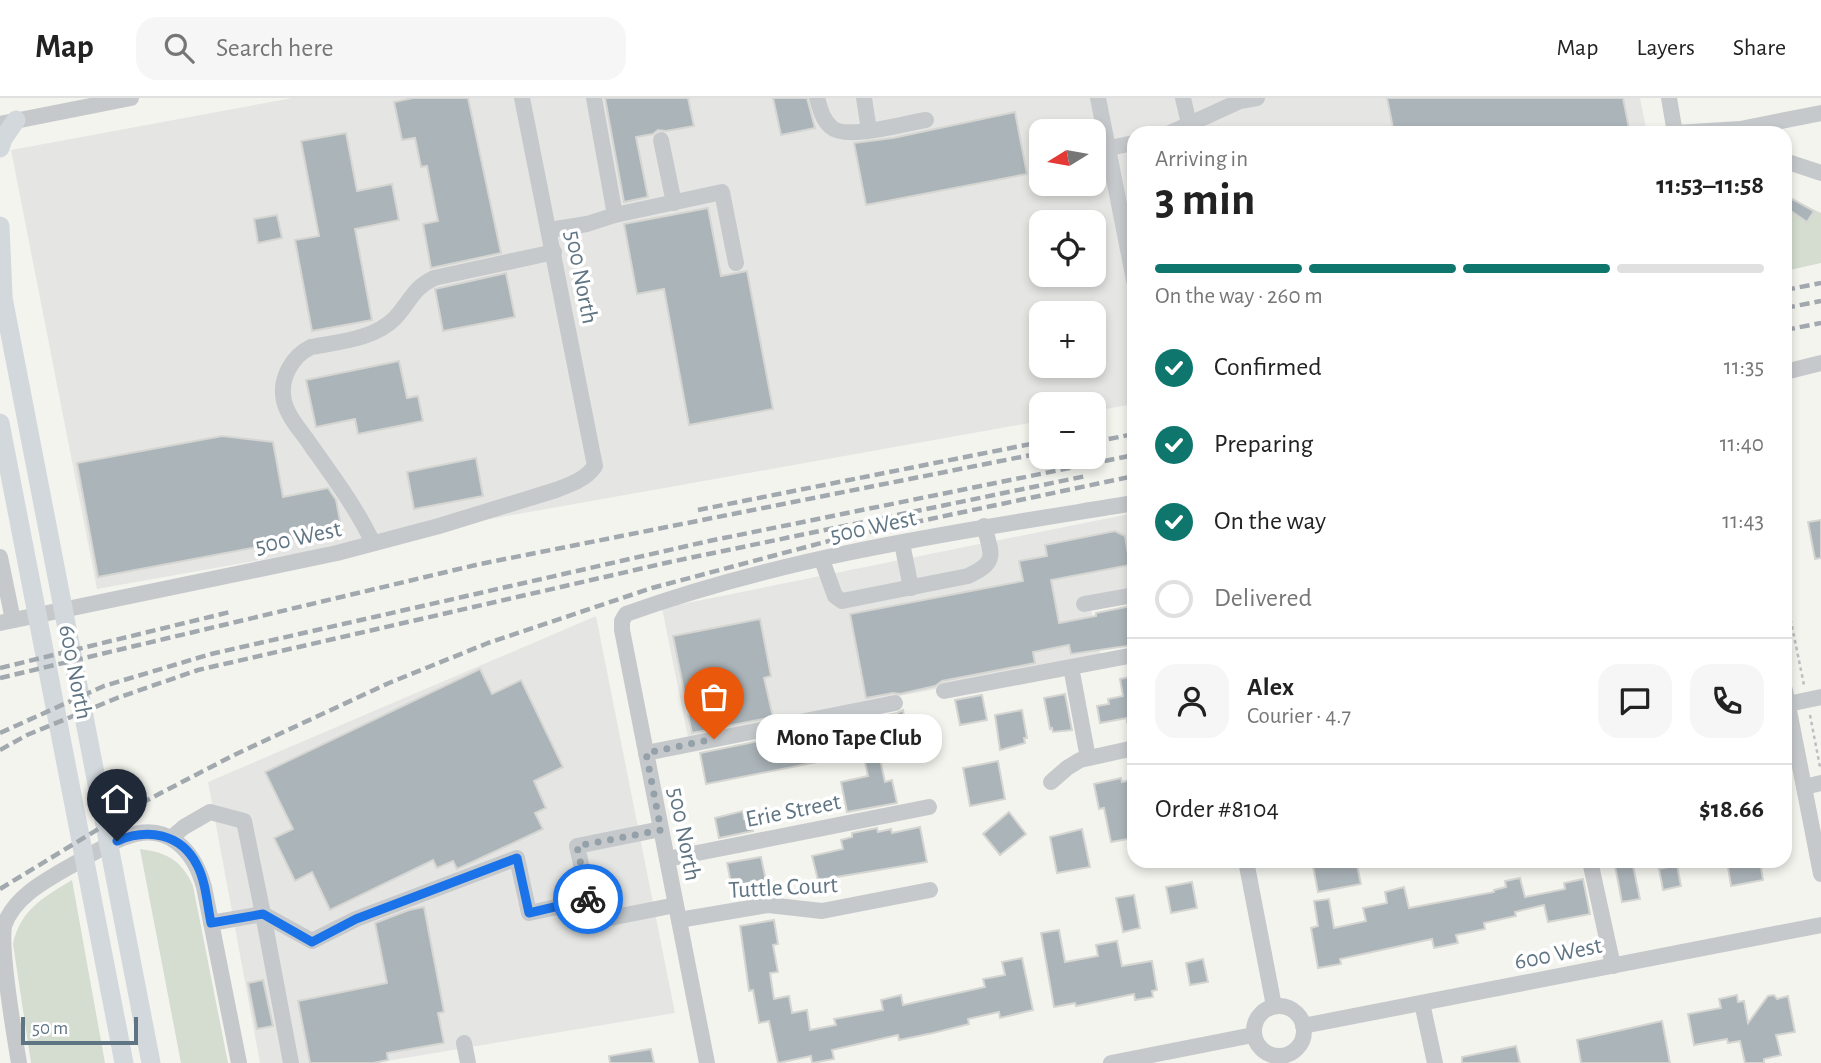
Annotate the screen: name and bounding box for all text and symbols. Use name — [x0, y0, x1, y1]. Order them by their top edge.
search box — [136, 17, 626, 80]
icon: search — [160, 29, 198, 67]
text: Map — [35, 31, 94, 64]
text: Search here — [216, 35, 334, 61]
text: Map — [1556, 36, 1598, 60]
text: Layers — [1636, 36, 1695, 60]
text: Share — [1733, 36, 1786, 60]
north arrow — [1029, 119, 1106, 196]
map controls — [1029, 119, 1106, 469]
text: Arriving in — [1155, 148, 1248, 171]
text: 11:53–11:58 — [1656, 172, 1764, 198]
text: 3 min — [1155, 177, 1255, 223]
button: locate — [1029, 210, 1106, 287]
street label: 500 North — [560, 228, 602, 326]
text: On the way · 260 m — [1155, 285, 1323, 308]
button: + — [1029, 301, 1106, 378]
icon: check — [1155, 349, 1193, 387]
text: Confirmed — [1214, 354, 1322, 380]
text: 11:35 — [1724, 356, 1764, 379]
button: − — [1029, 392, 1106, 469]
icon: check — [1155, 426, 1193, 464]
text: Preparing — [1214, 431, 1313, 457]
text: 11:40 — [1720, 433, 1764, 456]
icon: check — [1155, 503, 1193, 541]
street label: 500 West — [828, 506, 919, 548]
text: On the way — [1214, 508, 1326, 534]
text: 11:43 — [1722, 510, 1764, 533]
street label: 500 West — [253, 517, 344, 559]
text: Delivered — [1214, 585, 1312, 611]
street label: 600 North — [54, 623, 96, 722]
button: person — [1155, 664, 1229, 738]
button: chat — [1598, 664, 1672, 738]
button: phone — [1690, 664, 1764, 738]
pin — [684, 667, 744, 739]
text: Alex — [1247, 674, 1294, 700]
icon: bag — [695, 678, 733, 716]
text: Courier · 4.7 — [1247, 705, 1351, 728]
callout: Mono Tape Club — [756, 714, 942, 764]
text: Mono Tape Club — [776, 727, 922, 750]
pin — [87, 769, 147, 841]
icon: home — [98, 780, 136, 818]
street label: 500 North — [663, 785, 705, 883]
street label: Erie Street — [744, 790, 843, 832]
text: Order #8104 — [1155, 796, 1279, 822]
text: $18.66 — [1699, 796, 1764, 822]
courier — [553, 864, 623, 934]
street label: Tuttle Court — [728, 873, 839, 903]
icon: bike — [569, 880, 607, 918]
street label: 600 West — [1512, 934, 1604, 974]
scale bar — [21, 1014, 138, 1046]
text: 50 m — [32, 1019, 68, 1038]

